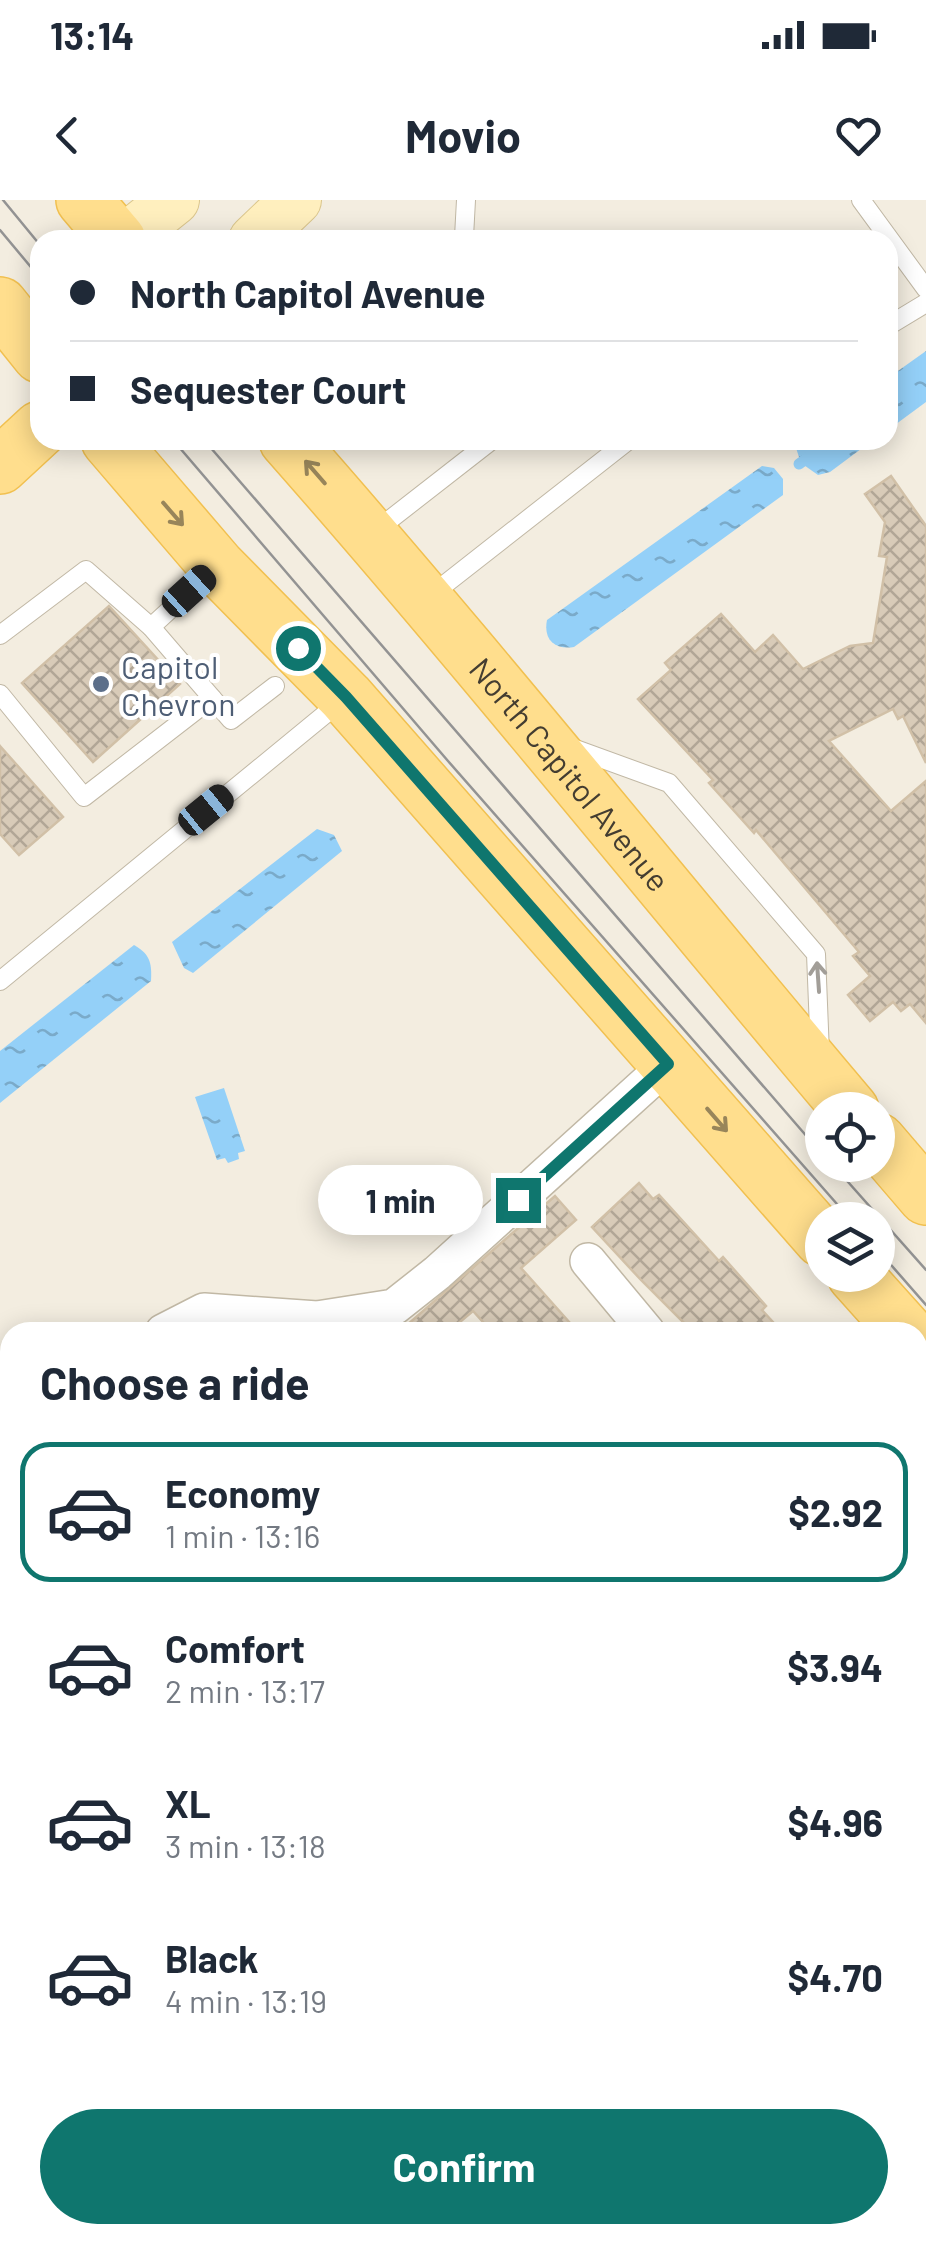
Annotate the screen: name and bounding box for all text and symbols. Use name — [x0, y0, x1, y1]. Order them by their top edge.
text: 13:14 — [50, 12, 134, 58]
icon: back — [40, 108, 95, 163]
text: Movio — [405, 108, 521, 162]
icon: heart — [831, 108, 886, 163]
text: North Capitol Avenue — [130, 270, 486, 316]
text: Sequester Court — [130, 366, 406, 412]
one-way arrow — [304, 460, 327, 485]
one-way arrow — [161, 501, 184, 526]
car — [157, 560, 221, 622]
route start — [276, 626, 321, 671]
place label: Capitol Chevron — [121, 647, 235, 722]
street label: North Capitol Avenue — [463, 649, 679, 898]
marker: Capitol Chevron — [90, 673, 112, 695]
car — [173, 779, 239, 841]
one-way arrow — [808, 962, 827, 994]
map controls — [805, 1092, 895, 1292]
button: locate — [805, 1092, 895, 1182]
one-way arrow — [706, 1107, 729, 1132]
callout: 1 min — [318, 1165, 483, 1235]
route end — [496, 1178, 541, 1223]
text: 1 min — [365, 1181, 436, 1219]
button: layers — [805, 1202, 895, 1292]
text: Choose a ride — [40, 1355, 310, 1409]
icon: car — [45, 1467, 135, 1557]
text: Economy — [165, 1470, 320, 1516]
text: $2.92 — [788, 1489, 883, 1535]
text: 1 min · 13:16 — [165, 1516, 320, 1554]
icon: car — [45, 1622, 135, 1712]
text: Comfort — [165, 1625, 305, 1671]
text: $3.94 — [787, 1644, 883, 1690]
text: 2 min · 13:17 — [165, 1671, 325, 1709]
icon: car — [45, 1777, 135, 1867]
text: XL — [165, 1780, 211, 1826]
text: $4.96 — [787, 1799, 883, 1845]
text: 3 min · 13:18 — [165, 1826, 326, 1864]
icon: car — [45, 1932, 135, 2022]
text: Black — [165, 1935, 259, 1981]
text: $4.70 — [788, 1954, 883, 2000]
text: 4 min · 13:19 — [165, 1981, 327, 2019]
button: Confirm — [40, 2109, 888, 2224]

